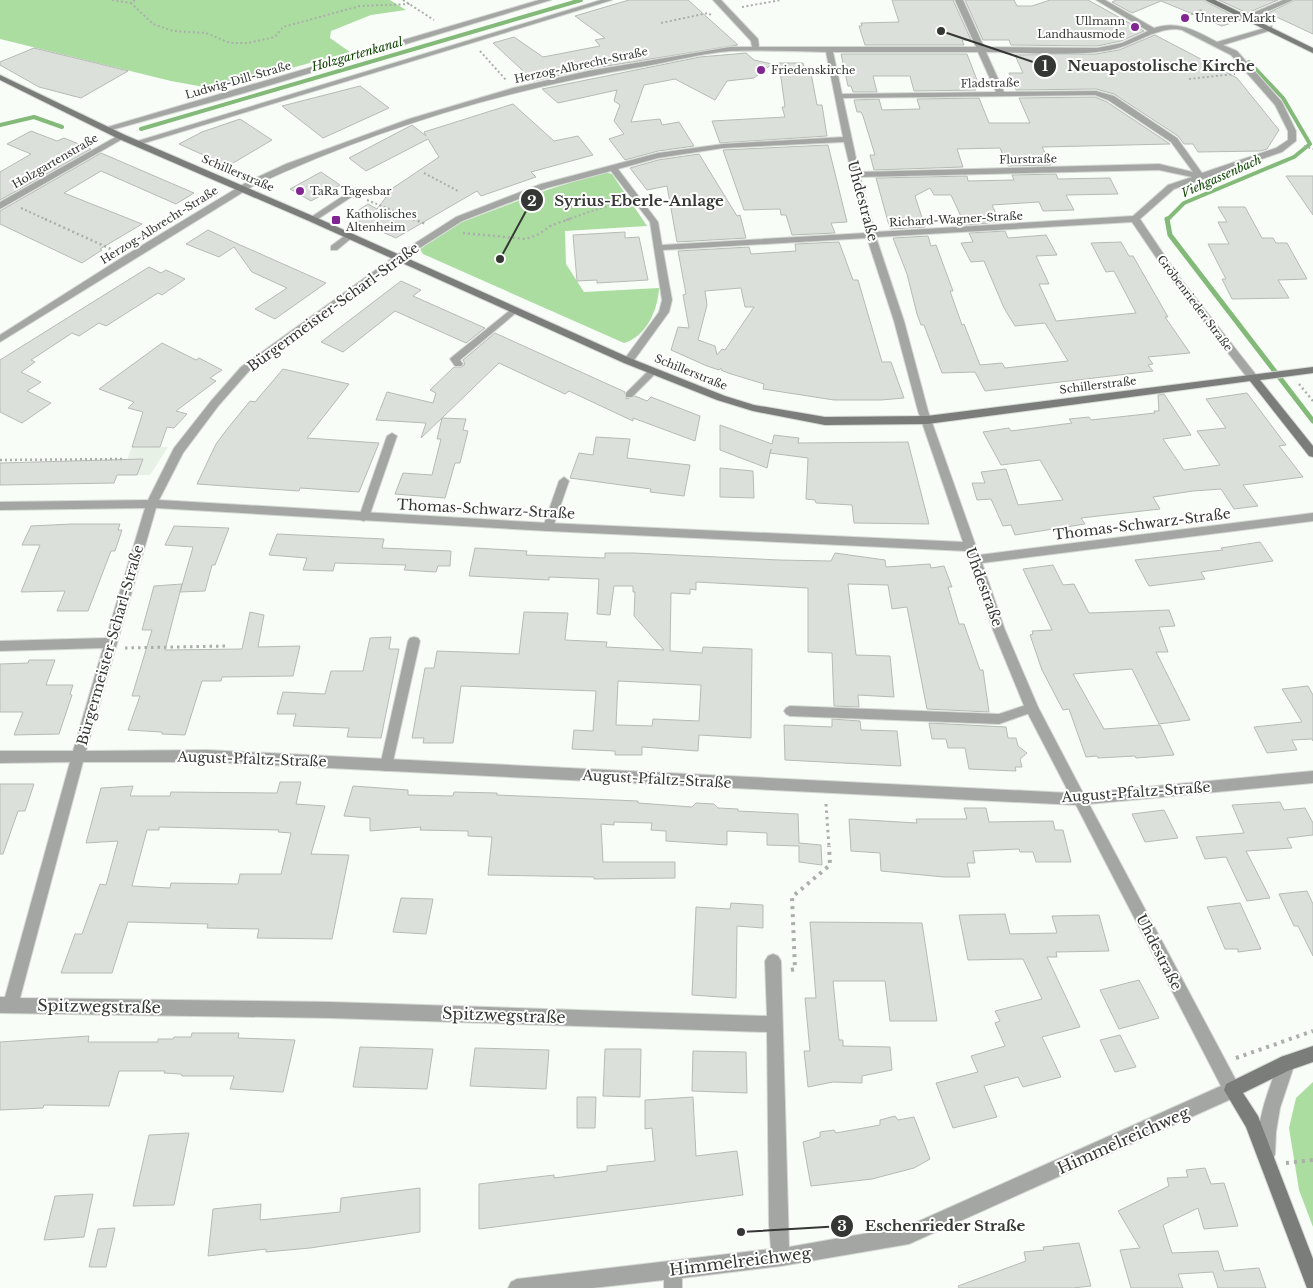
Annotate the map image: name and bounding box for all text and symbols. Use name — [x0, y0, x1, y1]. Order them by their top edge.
place label: Unterer Markt — [1195, 11, 1277, 25]
marker: Unterer Markt — [1179, 12, 1191, 24]
place label: Ullmann Landhausmode — [1037, 14, 1125, 41]
marker: Ullmann Landhausmode — [1129, 21, 1141, 33]
water label: Holzgartenkanal — [309, 34, 405, 74]
street label: Herzog-Albrecht-Straße — [513, 44, 649, 86]
callout: Neuapostolische Kirche — [1032, 51, 1264, 81]
text: 1 — [1042, 56, 1049, 75]
text: Neuapostolische Kirche — [1067, 56, 1255, 75]
street label: Ludwig-Dill-Straße — [183, 58, 293, 102]
place label: Friedenskirche — [771, 63, 855, 77]
marker: Friedenskirche — [755, 64, 767, 76]
street label: Fladstraße — [960, 75, 1020, 91]
street label: Holzgartenstraße — [9, 131, 101, 191]
street label: Schillerstraße — [200, 151, 276, 195]
street label: Flurstraße — [999, 151, 1057, 167]
water label: Viehgassenbach — [1179, 152, 1264, 200]
street label: Uhdestraße — [844, 159, 882, 243]
street label: Herzog-Albrecht-Straße — [98, 183, 220, 267]
place label: TaRa Tagesbar — [310, 184, 392, 198]
marker: TaRa Tagesbar — [294, 185, 306, 197]
callout: Syrius-Eberle-Anlage — [519, 185, 734, 215]
text: 2 — [527, 191, 537, 210]
text: Syrius-Eberle-Anlage — [554, 191, 724, 210]
place label: Katholisches Altenheim — [345, 207, 417, 234]
street label: Richard-Wagner-Straße — [889, 209, 1023, 229]
marker: Katholisches Altenheim — [330, 214, 342, 226]
street label: Bürgermeister-Scharl-Straße — [244, 239, 422, 375]
street label: Gröbenrieder Straße — [1154, 252, 1236, 354]
street label: Schillerstraße — [653, 351, 729, 393]
street label: Schillerstraße — [1059, 373, 1137, 397]
street label: Thomas-Schwarz-Straße — [396, 495, 576, 523]
street label: Thomas-Schwarz-Straße — [1052, 504, 1232, 544]
street label: Bürgermeister-Scharl-Straße — [73, 543, 147, 747]
street label: Uhdestraße — [961, 545, 1007, 629]
street label: August-Pfaltz-Straße — [176, 747, 327, 771]
street label: August-Pfaltz-Straße — [581, 766, 732, 792]
street label: August-Pfaltz-Straße — [1060, 778, 1211, 806]
street label: Uhdestraße — [1132, 911, 1186, 993]
street label: Spitzwegstraße — [37, 995, 161, 1017]
street label: Spitzwegstraße — [442, 1003, 566, 1027]
street label: Himmelreichweg — [1054, 1102, 1192, 1178]
callout: Eschenrieder Straße — [829, 1211, 1035, 1241]
text: 3 — [837, 1216, 847, 1235]
text: Eschenrieder Straße — [865, 1216, 1025, 1235]
street label: Himmelreichweg — [668, 1242, 812, 1280]

